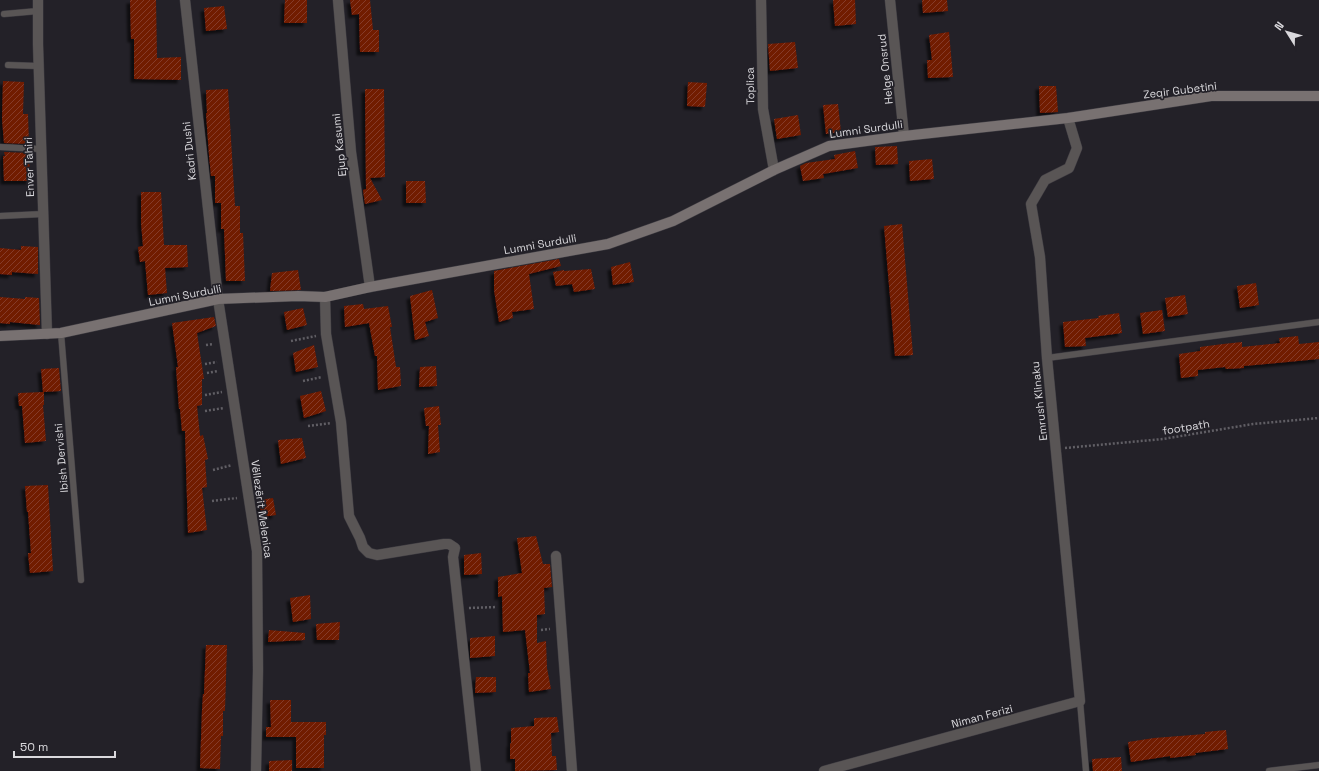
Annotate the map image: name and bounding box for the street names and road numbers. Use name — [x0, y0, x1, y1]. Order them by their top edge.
street label: Helge Onsrud — [874, 33, 896, 105]
street label: Toplica — [743, 66, 757, 105]
street label: Zeqir Gubetini — [1142, 79, 1218, 101]
street label: Ejup Kasumi — [329, 113, 349, 177]
street label: Lumni Surdulli — [829, 117, 904, 141]
street label: Kadri Dushi — [179, 121, 199, 181]
street label: Enver Tahiri — [21, 137, 37, 197]
street label: Lumni Surdulli — [502, 231, 578, 257]
street label: Lumni Surdulli — [147, 281, 223, 309]
street label: Emrush Klinaku — [1028, 361, 1050, 441]
street label: footpath — [1161, 416, 1211, 438]
street label: Ibish Dervishi — [51, 422, 71, 493]
street label: Vëllezërit Melenica — [248, 459, 276, 560]
street label: Niman Ferizi — [950, 701, 1015, 731]

